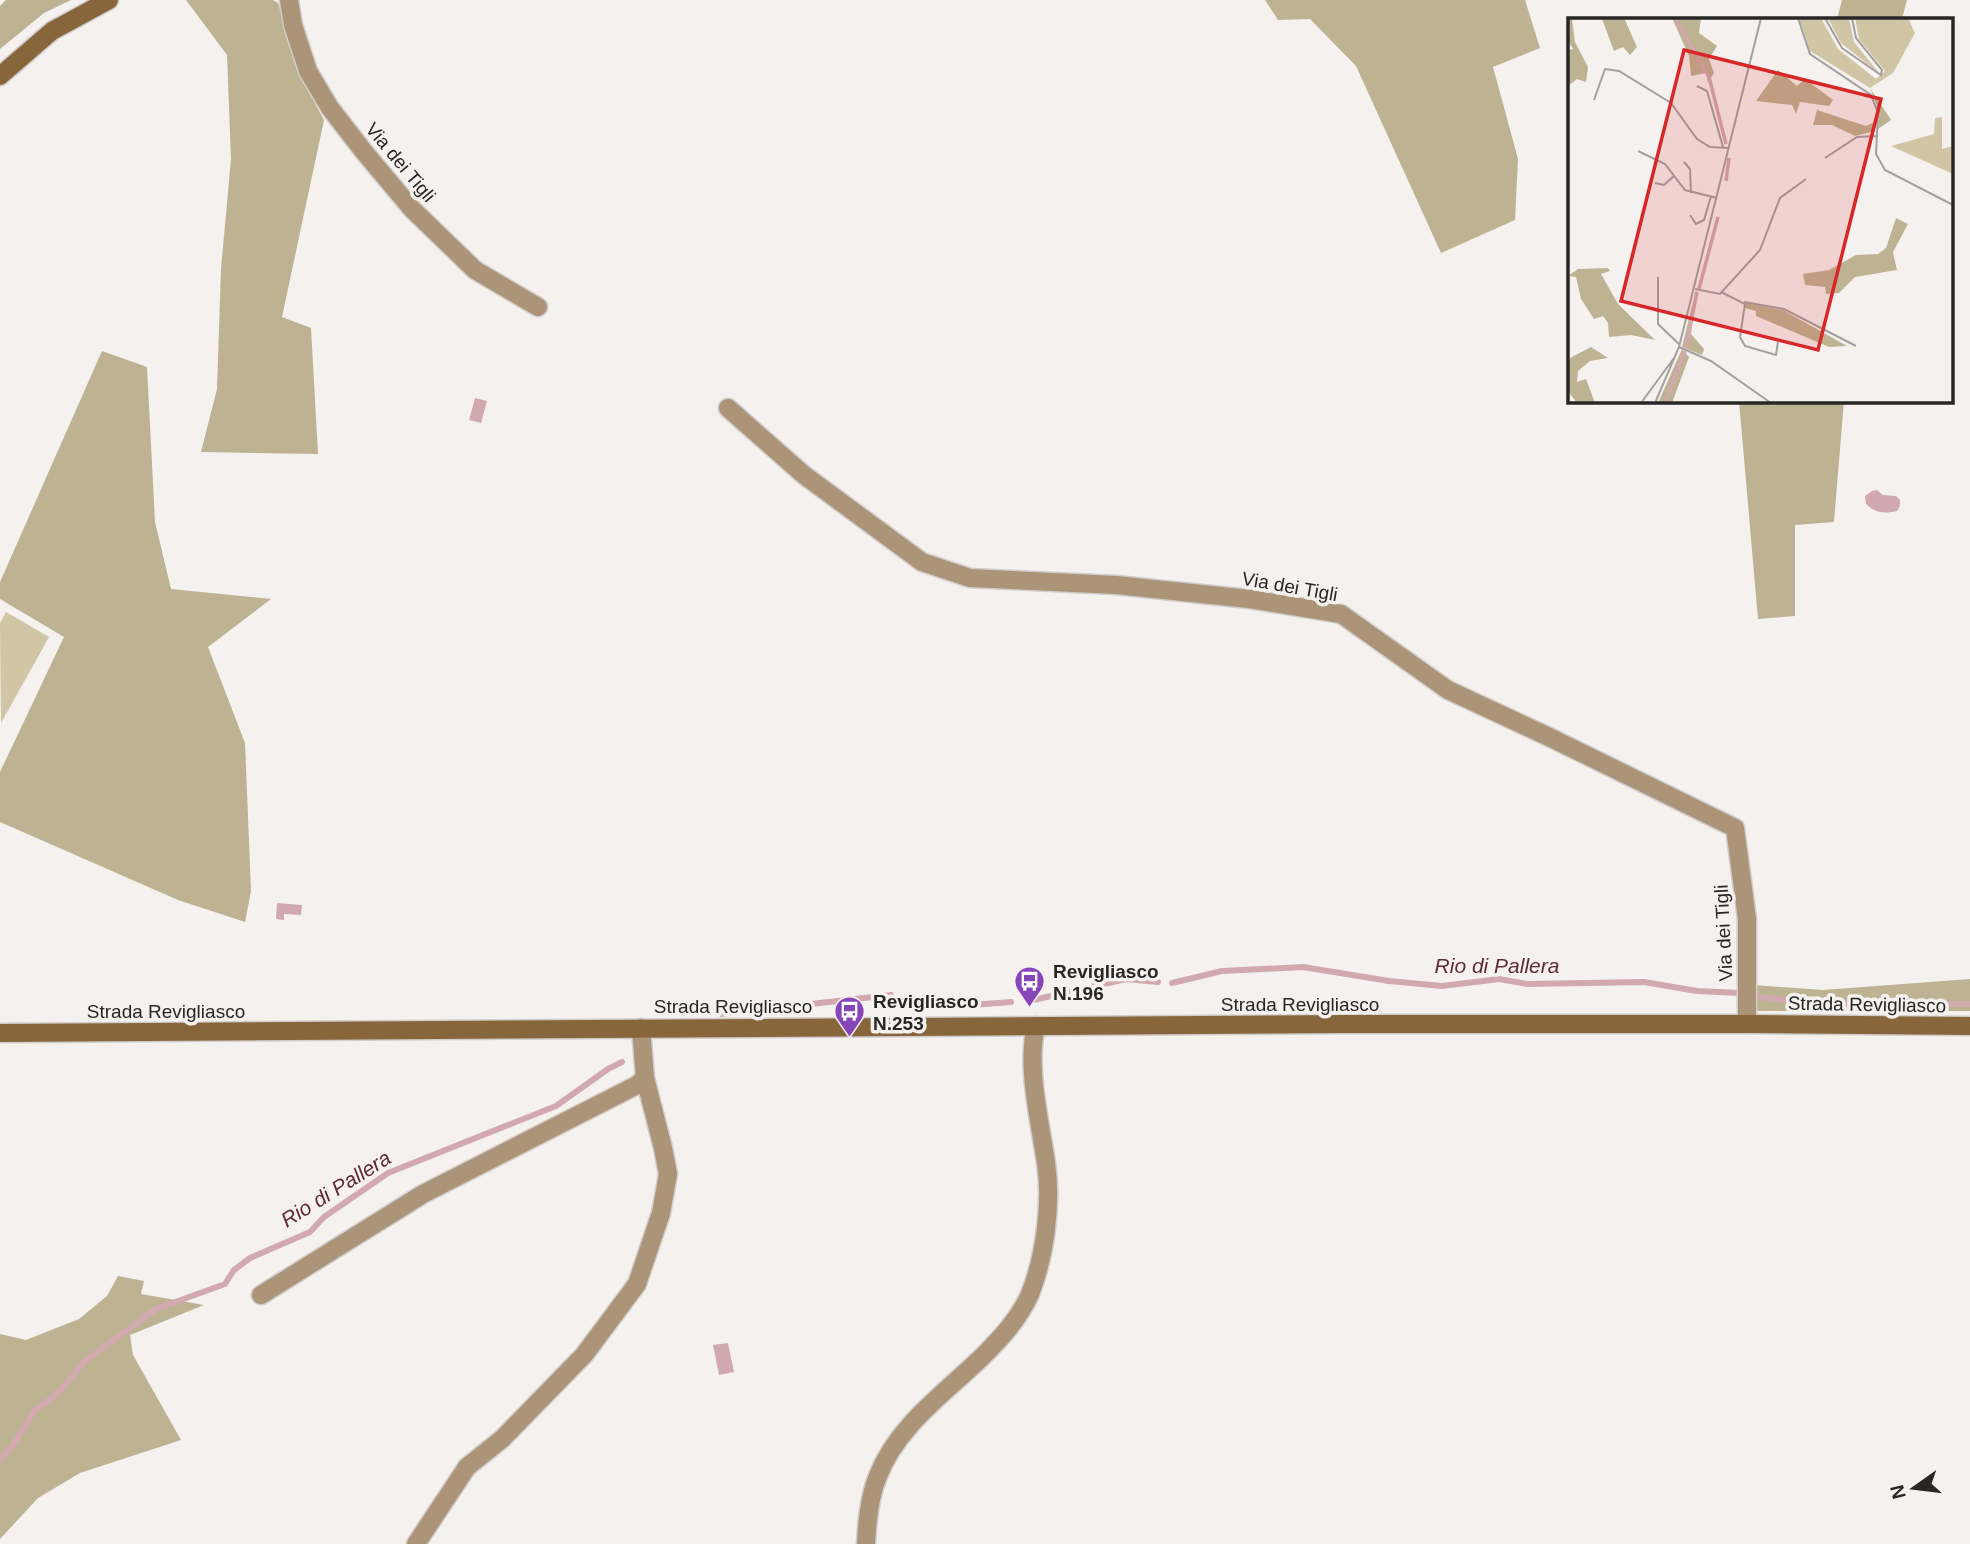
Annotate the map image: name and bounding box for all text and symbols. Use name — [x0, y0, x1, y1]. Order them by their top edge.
inset map — [1568, 18, 1952, 402]
street label: Via dei Tigli — [361, 118, 440, 206]
street label: Via dei Tigli — [1240, 568, 1339, 605]
street label: Via dei Tigli — [1710, 884, 1737, 982]
water label: Rio di Pallera — [1435, 954, 1559, 977]
place label: Revigliasco N.196 — [1053, 961, 1159, 1004]
bus stop icon: Revigliasco N.196 — [1013, 965, 1047, 1009]
place label: Revigliasco N.253 — [873, 991, 979, 1034]
street label: Strada Revigliasco — [1788, 993, 1946, 1016]
street label: Strada Revigliasco — [1221, 994, 1379, 1015]
bus stop icon: Revigliasco N.253 — [833, 995, 867, 1039]
street label: Strada Revigliasco — [654, 996, 812, 1017]
street label: Strada Revigliasco — [87, 1001, 245, 1022]
water label: Rio di Pallera — [277, 1146, 395, 1231]
north arrow — [1879, 1453, 1949, 1523]
text: N — [1886, 1483, 1910, 1501]

